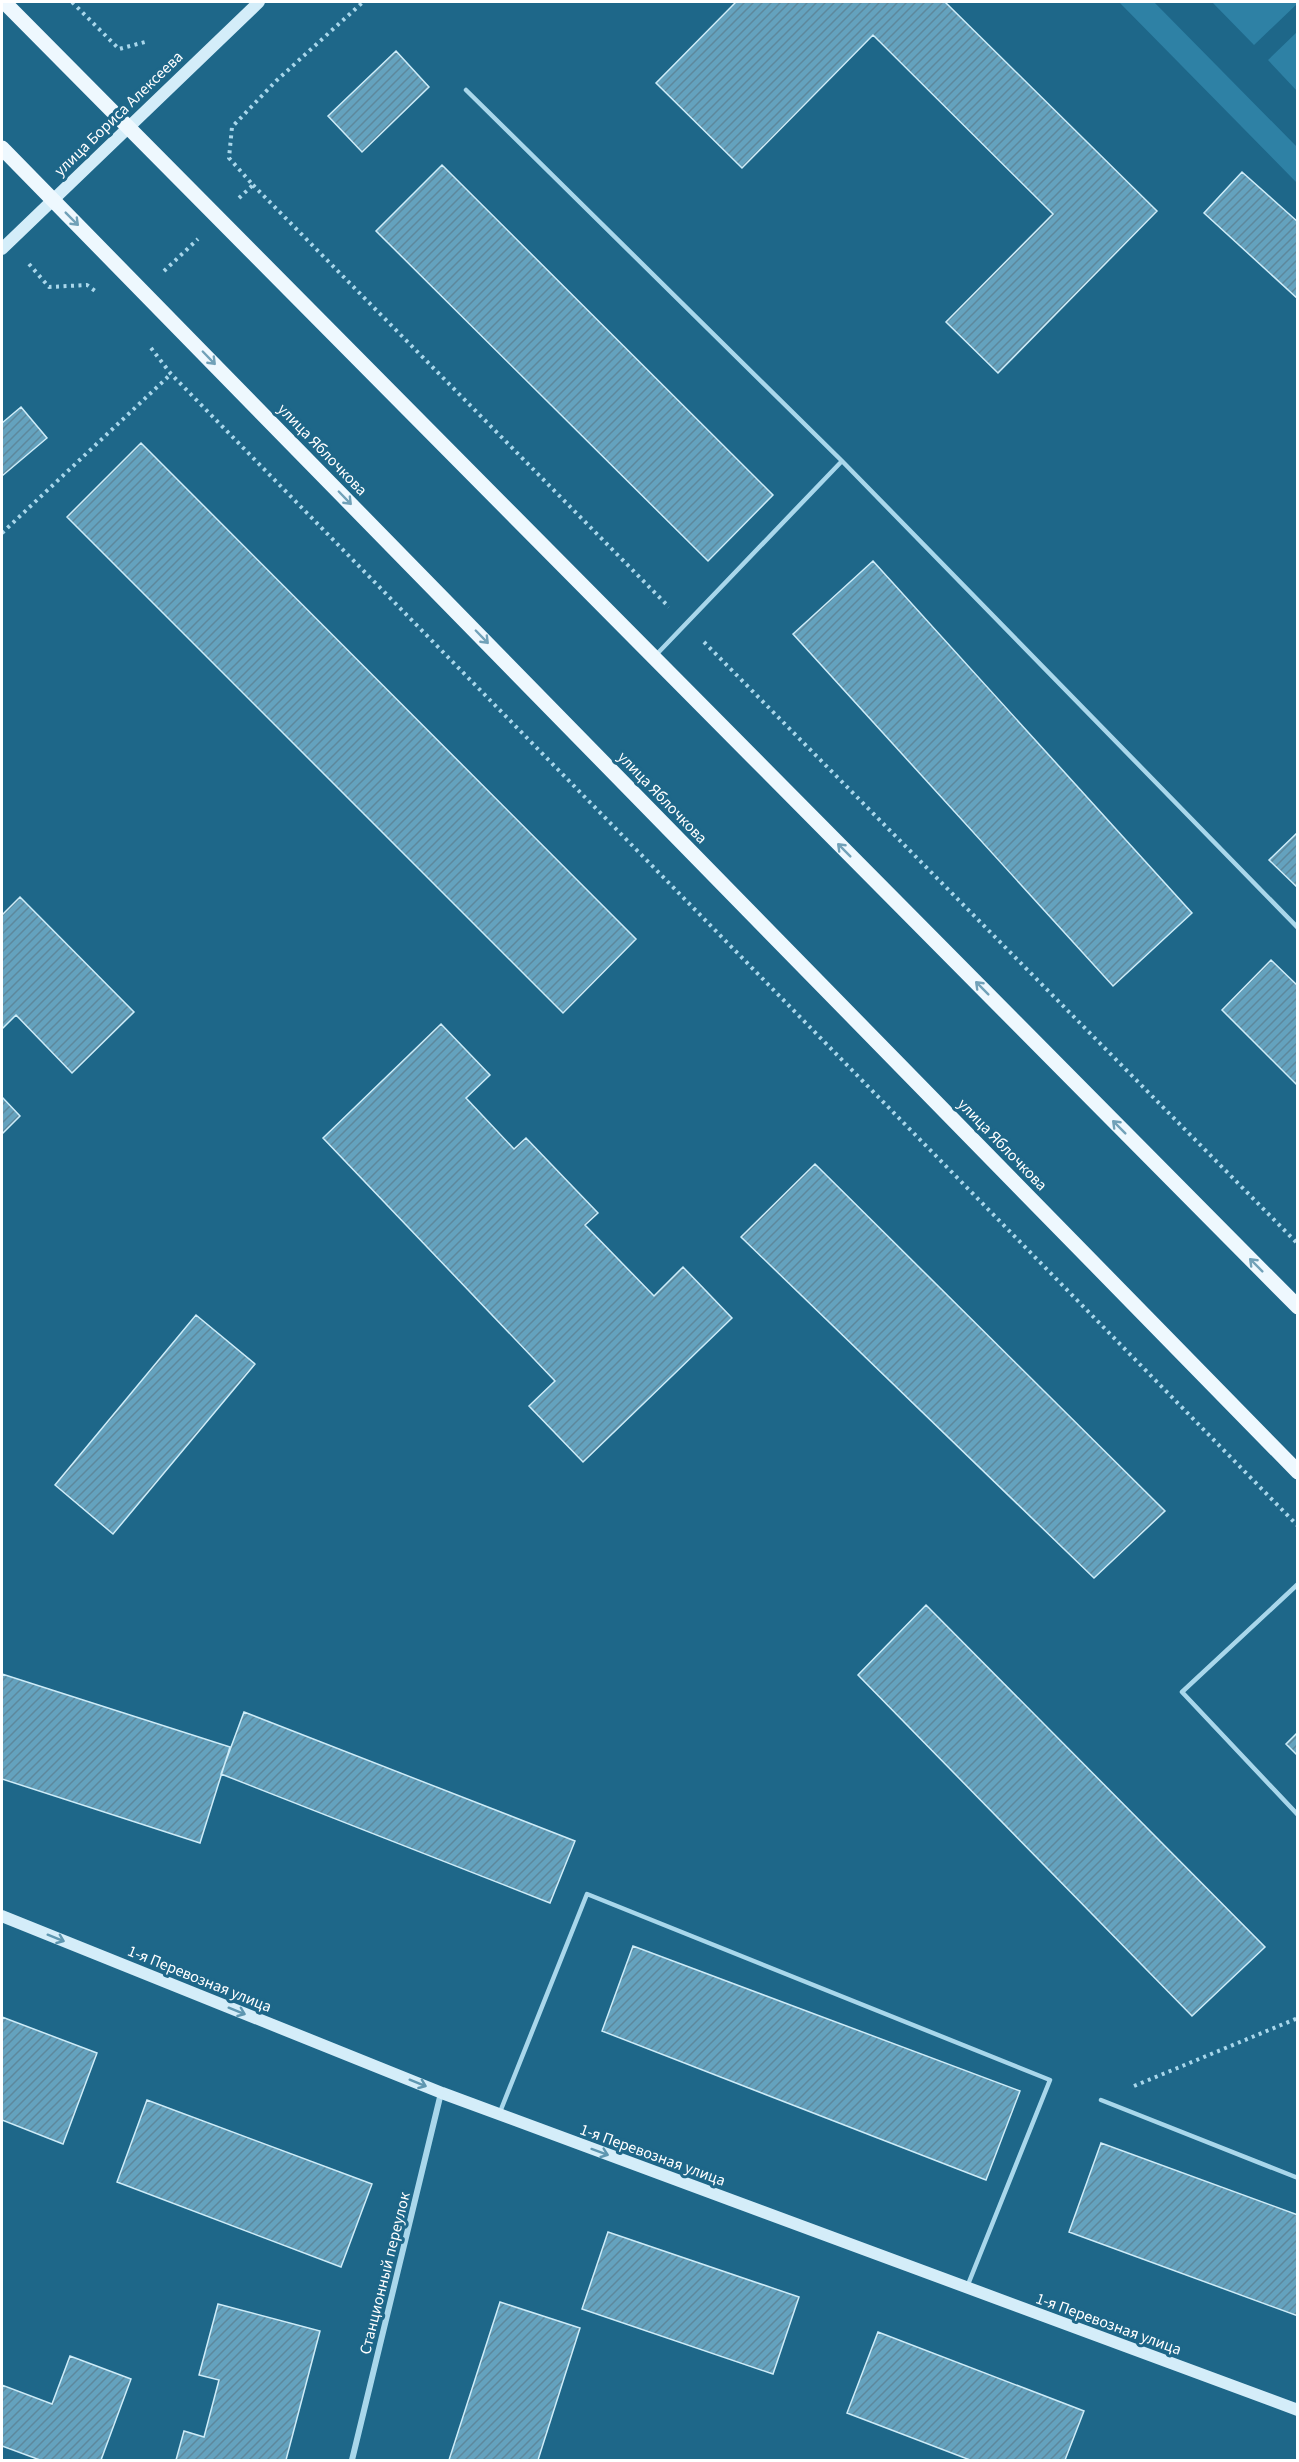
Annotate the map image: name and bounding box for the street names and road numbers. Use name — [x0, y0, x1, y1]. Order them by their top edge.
street label: улица Бориса Алексеева — [49, 46, 188, 181]
street label: улица Яблочкова — [272, 399, 372, 501]
street label: улица Яблочкова — [612, 747, 712, 849]
street label: улица Яблочкова — [952, 1094, 1052, 1196]
street label: 1-я Перевозная улица — [124, 1940, 275, 2018]
street label: 1-я Перевозная улица — [577, 2118, 729, 2192]
street label: Станционный переулок — [354, 2190, 416, 2357]
street label: 1-я Перевозная улица — [1033, 2287, 1185, 2361]

